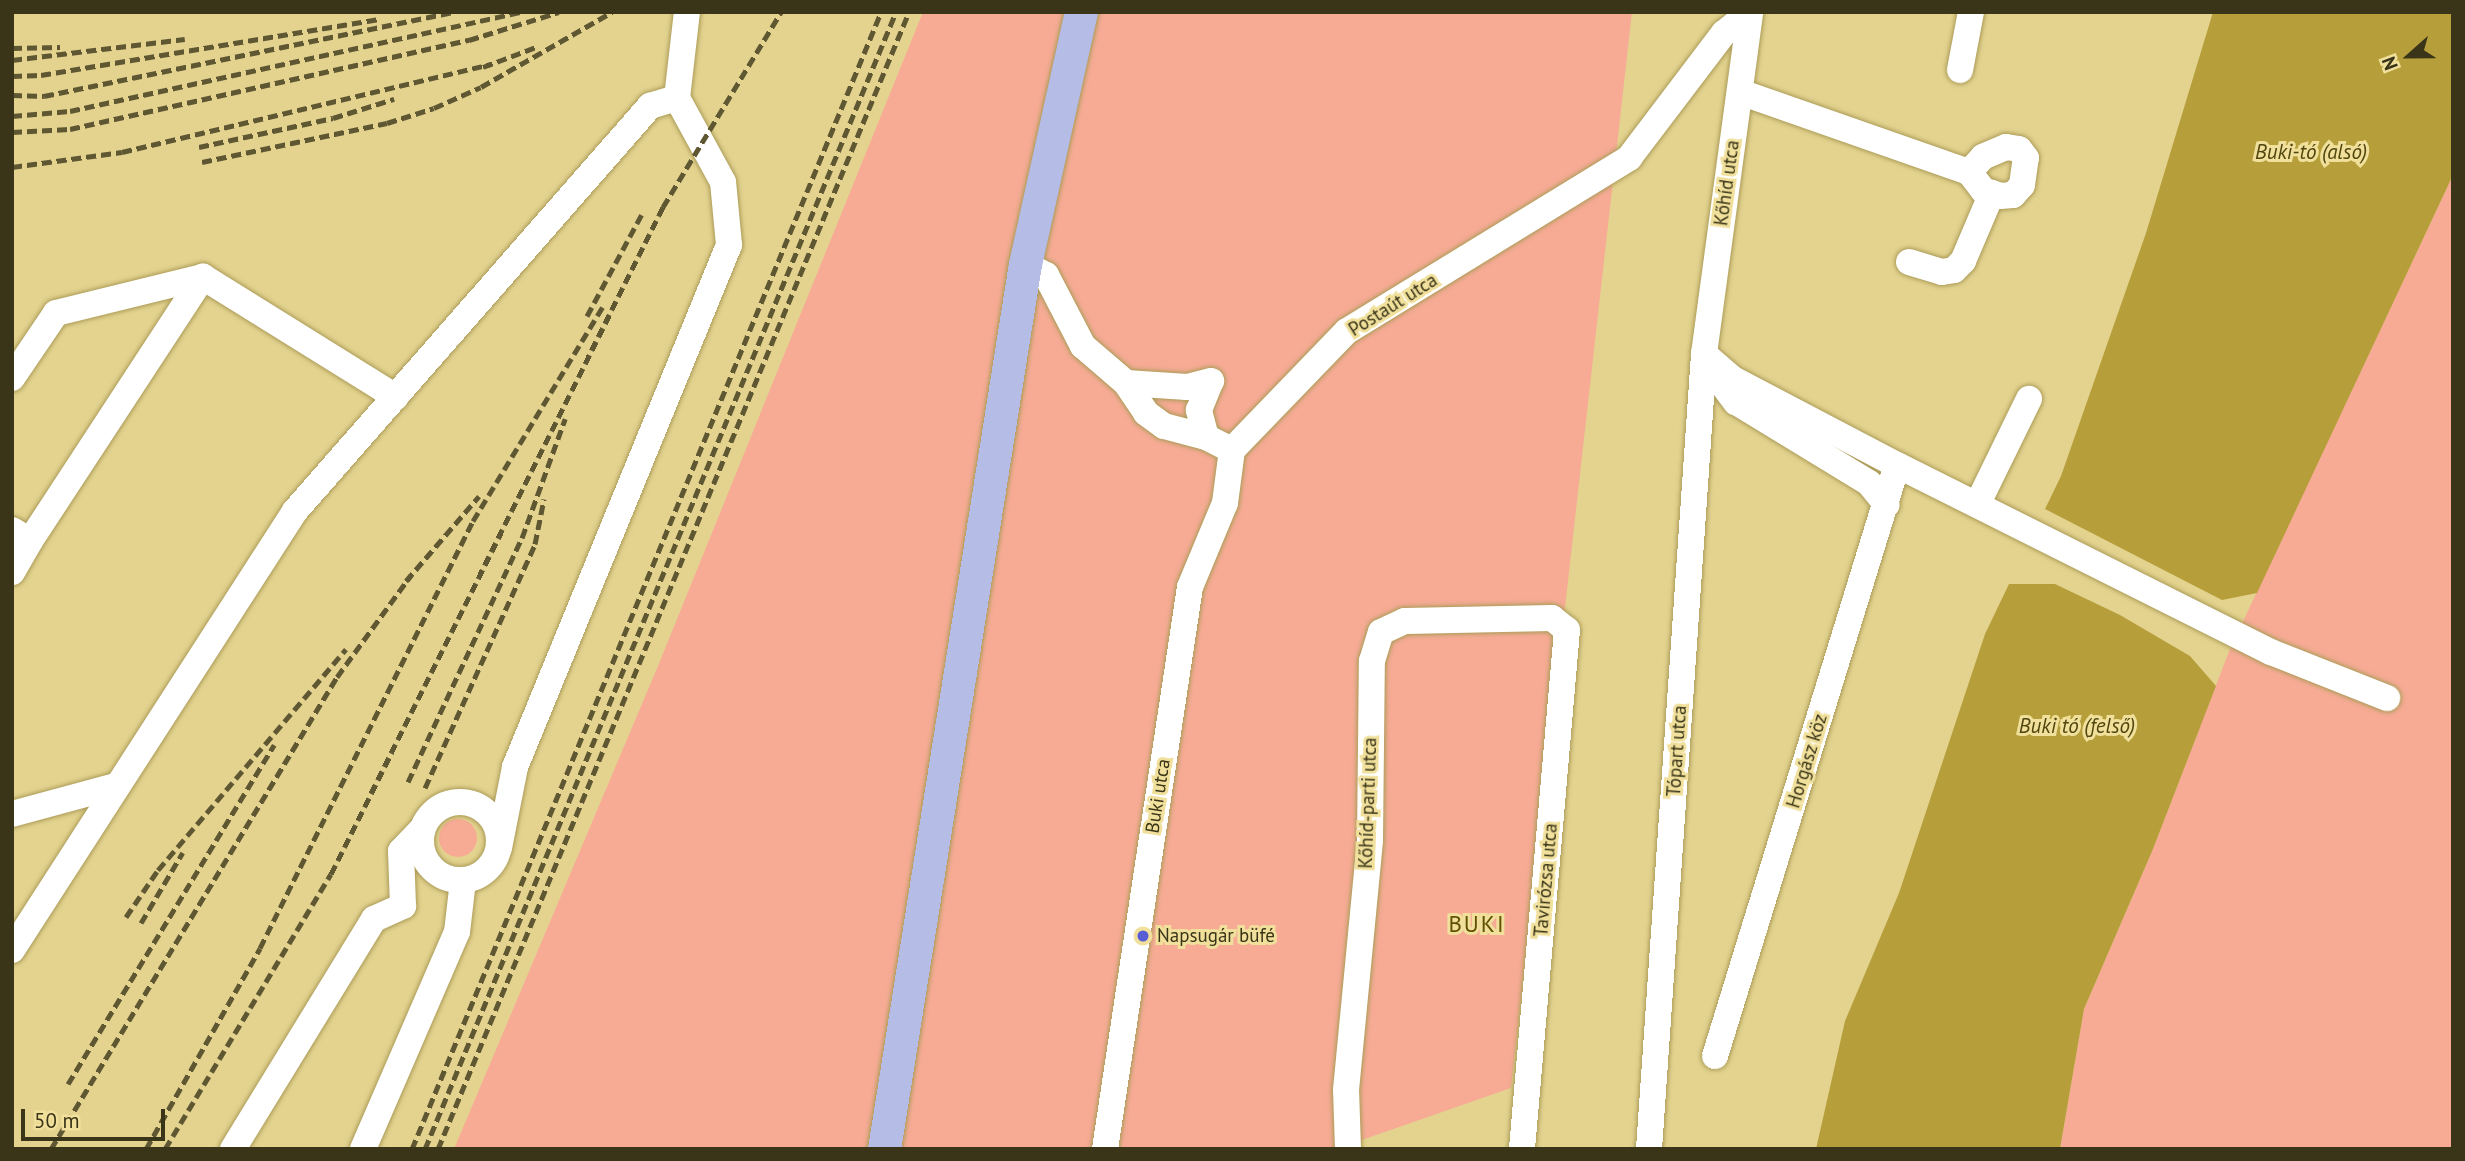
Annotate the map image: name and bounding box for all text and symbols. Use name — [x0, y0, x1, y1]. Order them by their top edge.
north arrow — [2374, 21, 2444, 91]
text: N — [2376, 53, 2403, 74]
street label: Kőhíd utca — [1710, 139, 1744, 227]
water label: Buki-tó (alsó) — [2255, 139, 2367, 165]
street label: Postaút utca — [1344, 269, 1442, 341]
street label: Tópart utca — [1662, 705, 1692, 797]
street label: Horgász köz — [1782, 711, 1832, 811]
water label: Buki tó (felső) — [2019, 713, 2135, 739]
street label: Kőhíd-parti utca — [1354, 737, 1382, 869]
street label: Buki utca — [1141, 757, 1175, 835]
street label: Tavirózsa utca — [1530, 822, 1562, 938]
district label: BUKI — [1449, 910, 1505, 938]
place label: Napsugár büfé — [1157, 925, 1275, 947]
marker: Napsugár büfé — [1135, 928, 1151, 944]
scale bar — [24, 1094, 168, 1138]
text: 50 m — [34, 1107, 80, 1134]

